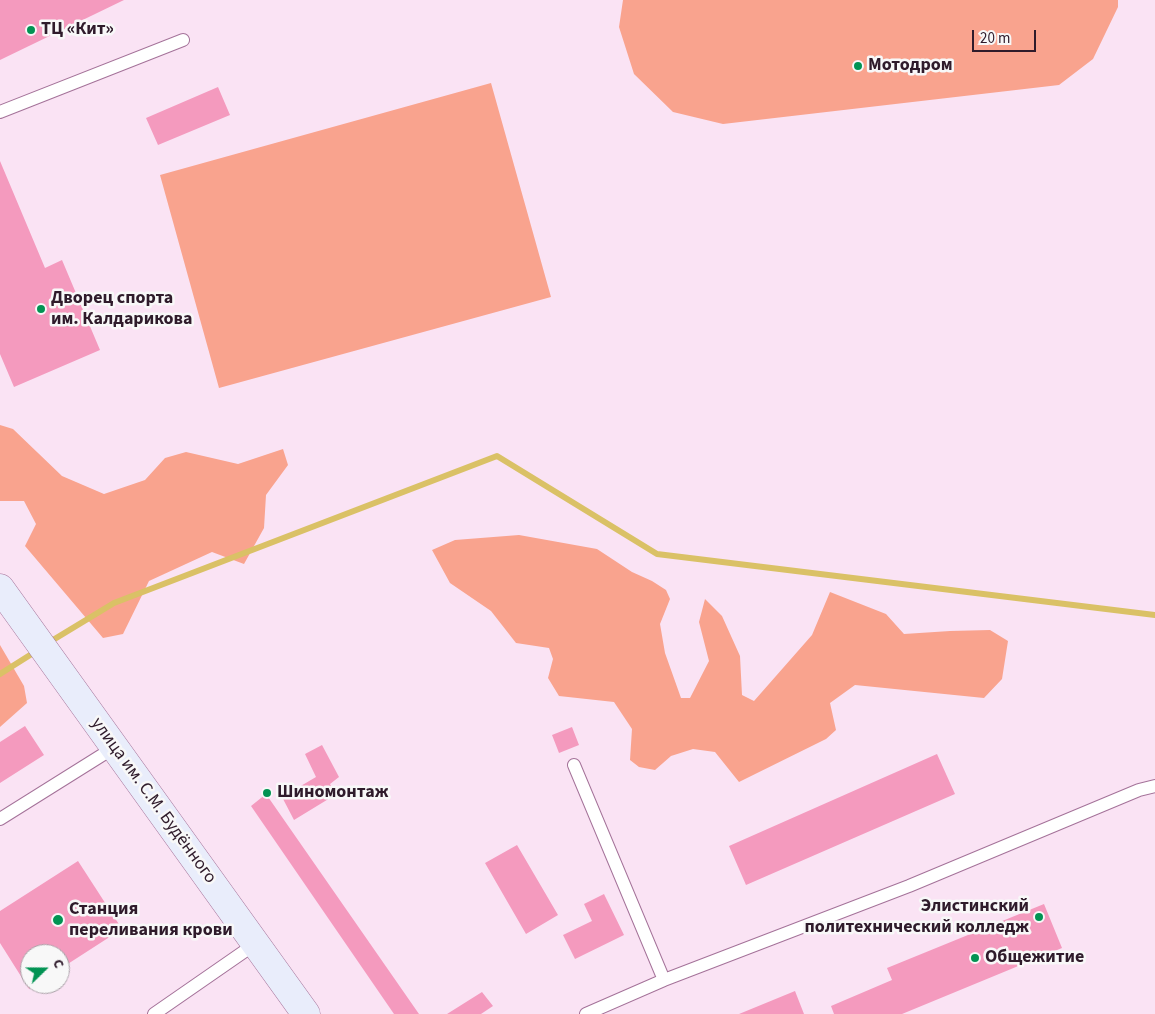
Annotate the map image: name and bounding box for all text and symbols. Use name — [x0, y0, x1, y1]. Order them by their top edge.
place label: ТЦ «Кит» — [41, 19, 114, 41]
scale bar — [975, 20, 1039, 52]
marker: ТЦ «Кит» — [25, 24, 37, 36]
text: 20 m — [980, 28, 1010, 49]
place label: Мотодром — [868, 55, 953, 77]
marker: Мотодром — [852, 60, 864, 72]
place label: Дворец спорта им. Калдарикова — [51, 288, 193, 330]
marker: Дворец спорта им. Калдарикова — [35, 303, 47, 315]
street label: улица им. С.М. Будённого — [86, 714, 220, 888]
place label: Шиномонтаж — [277, 782, 388, 804]
marker: Шиномонтаж — [261, 787, 273, 799]
place label: Элистинский политехнический колледж — [804, 896, 1029, 939]
place label: Станция переливания крови — [69, 899, 233, 942]
marker: Элистинский политехнический колледж — [1033, 911, 1045, 923]
marker: Станция переливания крови — [51, 913, 65, 927]
north arrow — [20, 944, 70, 994]
place label: Общежитие — [985, 947, 1084, 969]
marker: Общежитие — [969, 952, 981, 964]
text: С — [47, 956, 69, 971]

